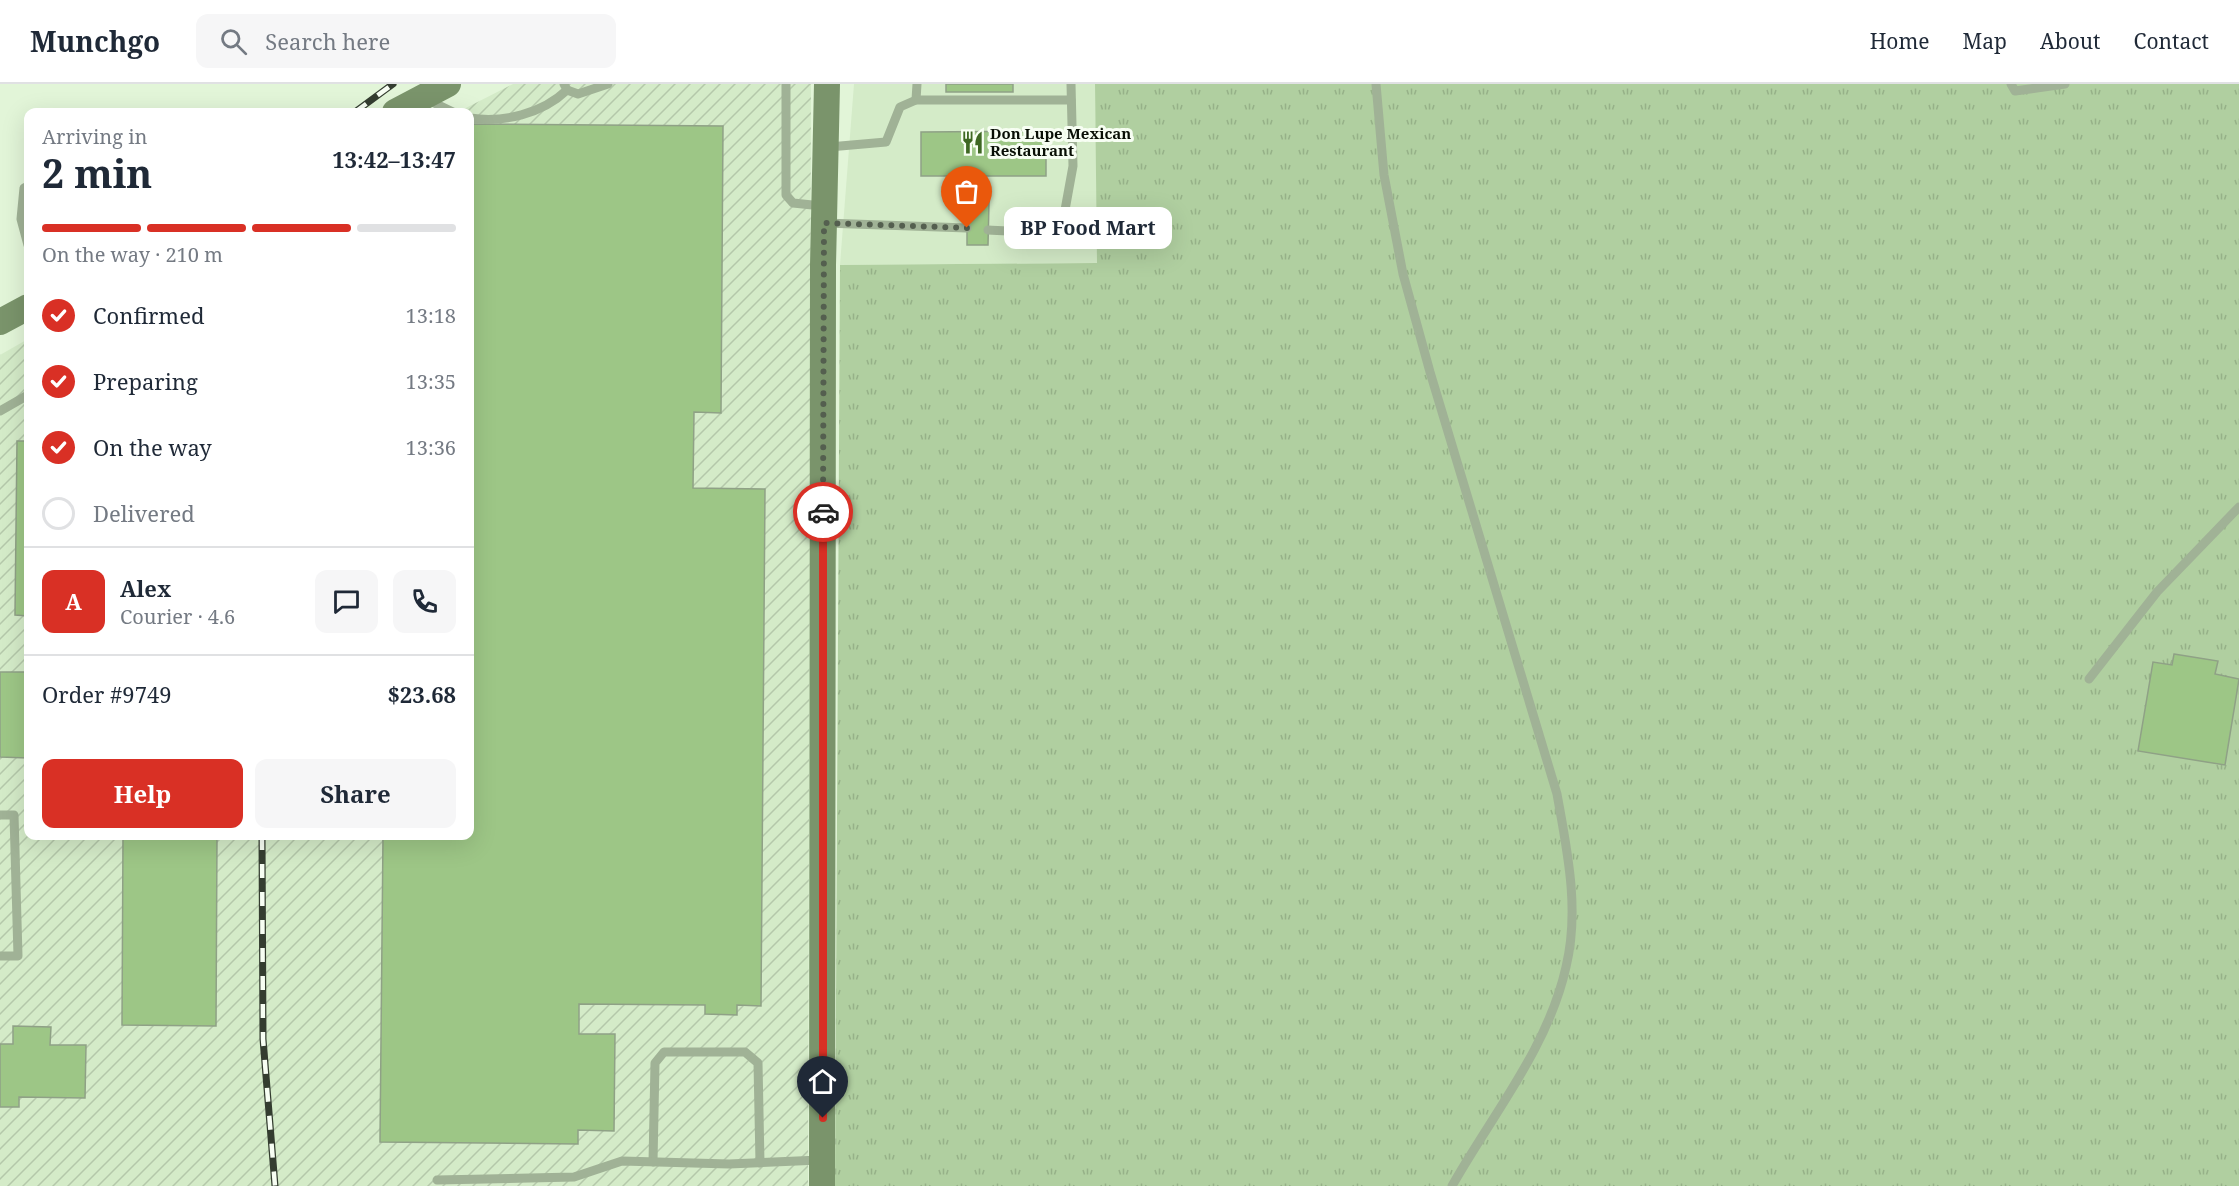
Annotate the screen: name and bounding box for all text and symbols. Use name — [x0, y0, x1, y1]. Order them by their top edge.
search box — [196, 14, 616, 68]
text: Munchgo — [30, 22, 160, 60]
icon: search — [217, 25, 250, 58]
text: Search here — [265, 26, 390, 56]
text: Home — [1870, 27, 1930, 55]
text: Map — [1963, 27, 2007, 55]
text: About — [2040, 27, 2101, 55]
text: Contact — [2134, 27, 2209, 55]
text: Arriving in — [42, 123, 147, 150]
place label: Don Lupe Mexican Restaurant — [990, 123, 1131, 160]
restaurant icon: Don Lupe Mexican Restaurant — [959, 129, 985, 155]
text: 13:42–13:47 — [332, 144, 456, 174]
text: 2 min — [42, 146, 152, 199]
pin — [941, 166, 992, 228]
icon: bag — [950, 175, 983, 208]
callout: BP Food Mart — [1003, 207, 1171, 249]
text: BP Food Mart — [1020, 214, 1156, 241]
text: On the way · 210 m — [42, 241, 223, 268]
icon: check — [42, 299, 75, 332]
text: Confirmed — [93, 300, 204, 330]
text: 13:18 — [406, 302, 456, 329]
icon: check — [42, 365, 75, 398]
text: Preparing — [93, 366, 198, 396]
text: 13:35 — [406, 368, 456, 395]
icon: check — [42, 431, 75, 464]
text: On the way — [93, 432, 212, 462]
text: 13:36 — [406, 434, 456, 461]
courier — [793, 482, 853, 542]
icon: car — [807, 496, 840, 529]
text: Delivered — [93, 498, 195, 528]
button: chat — [315, 570, 378, 633]
button: phone — [393, 570, 456, 633]
text: Alex — [120, 573, 171, 603]
text: A — [65, 586, 82, 616]
text: Courier · 4.6 — [120, 603, 235, 630]
text: Order #9749 — [42, 679, 172, 709]
text: $23.68 — [387, 679, 456, 709]
button: Help — [42, 759, 243, 828]
button: Share — [255, 759, 456, 828]
pin — [797, 1056, 848, 1118]
icon: home — [806, 1065, 839, 1098]

